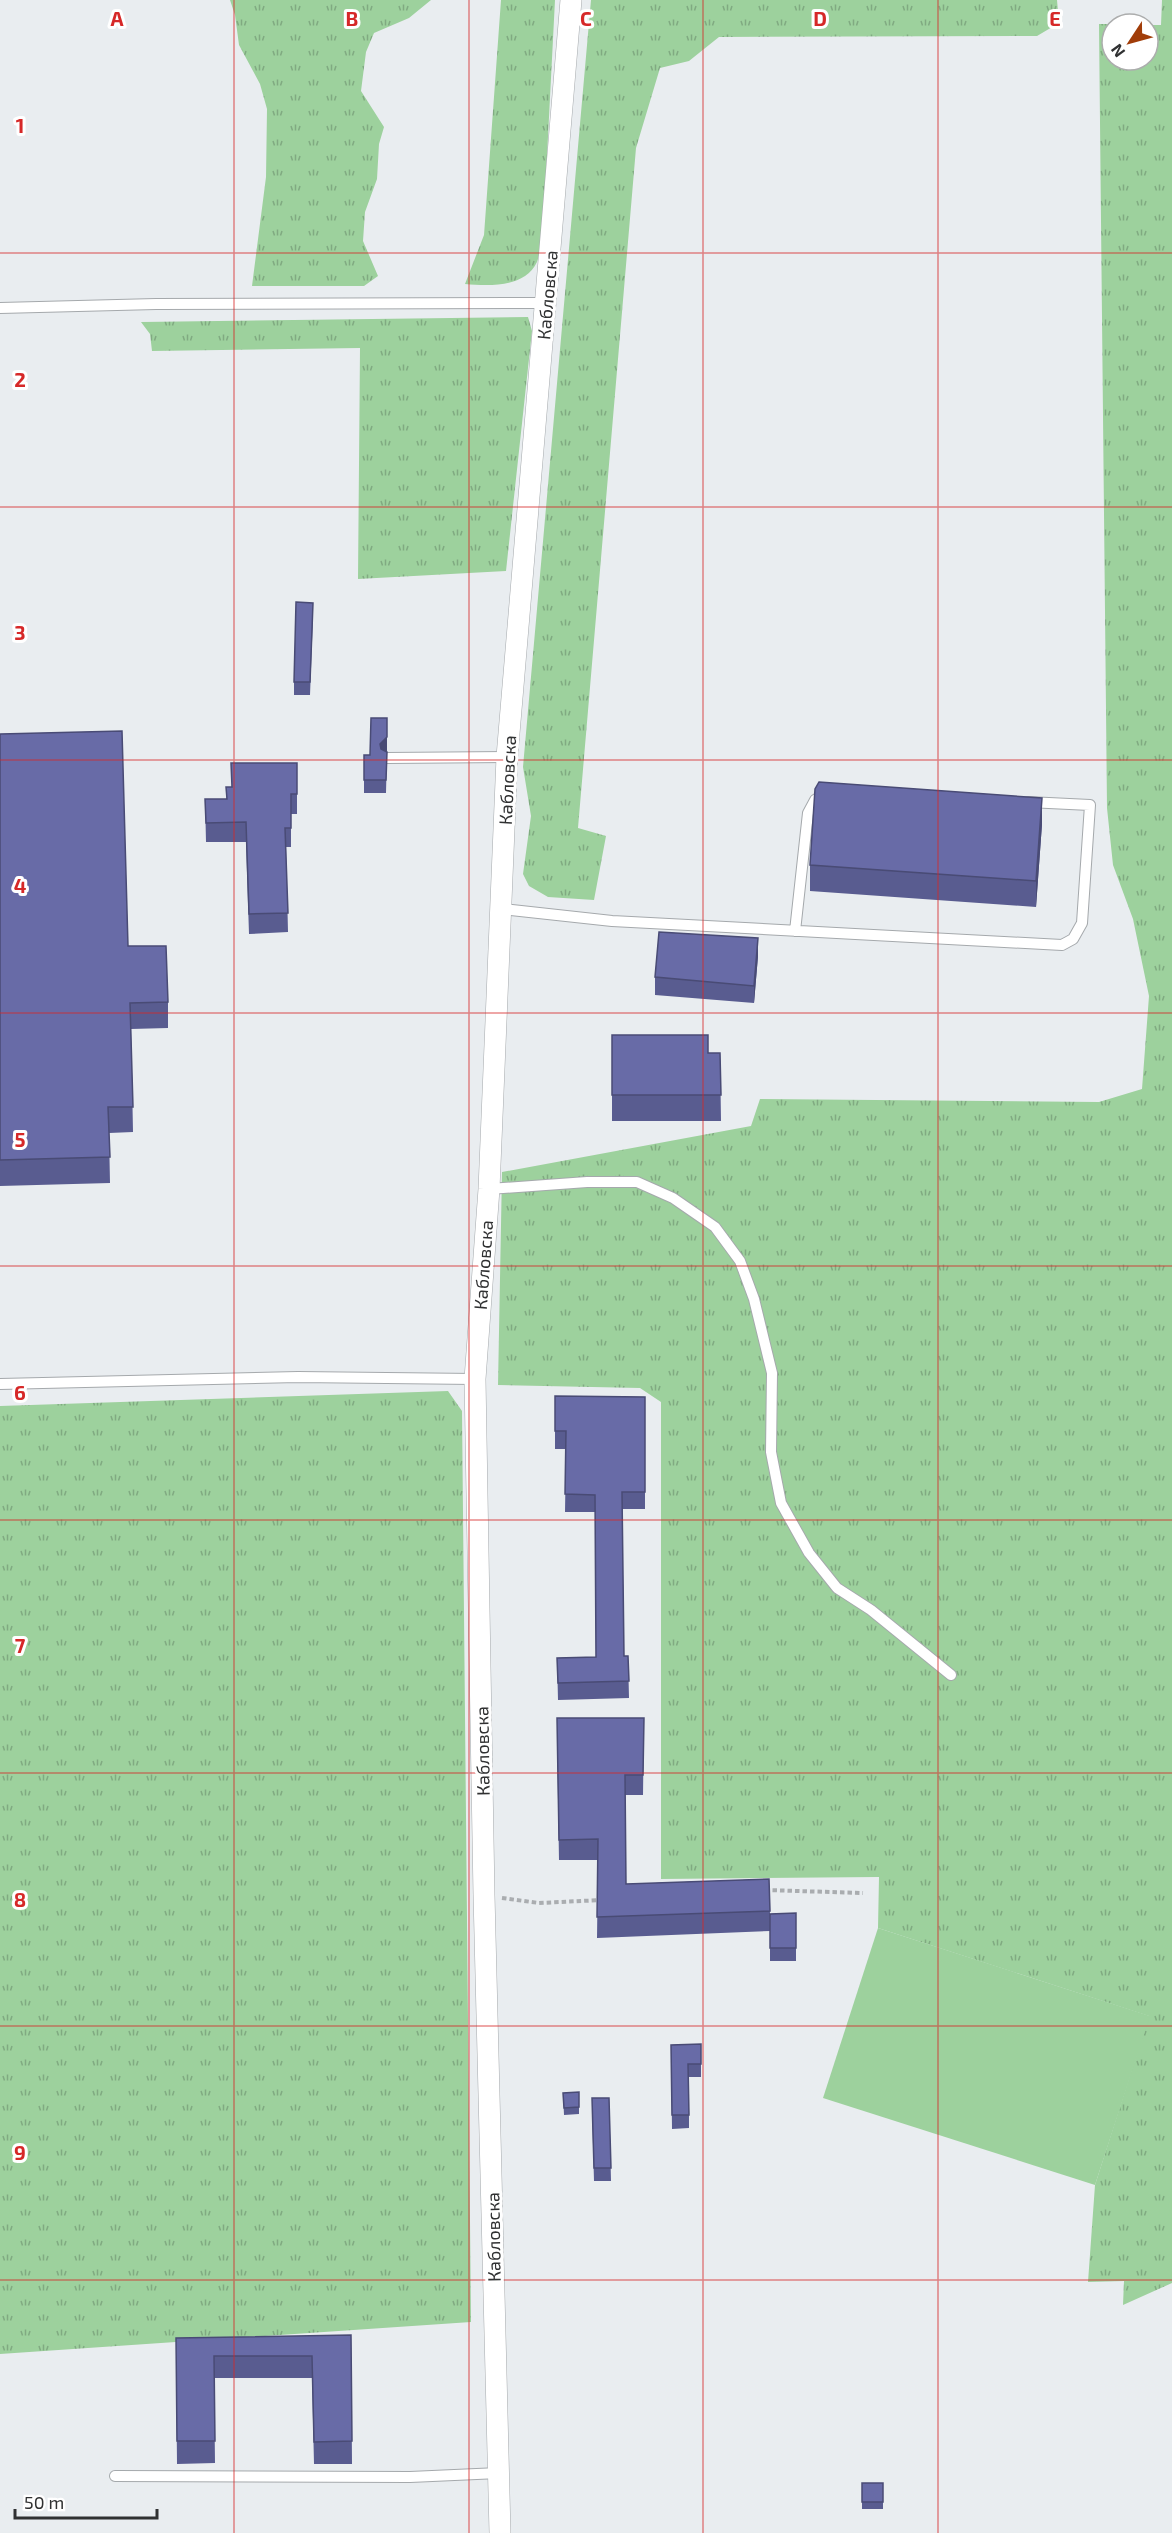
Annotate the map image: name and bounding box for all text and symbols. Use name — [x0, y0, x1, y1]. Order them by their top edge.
text: A — [110, 6, 124, 30]
text: B — [346, 6, 358, 30]
text: C — [580, 6, 592, 30]
text: D — [813, 6, 827, 30]
text: E — [1049, 6, 1061, 30]
north arrow — [1100, 12, 1160, 72]
text: N — [1106, 41, 1129, 61]
text: 1 — [16, 113, 24, 137]
street label: Кабловска — [532, 249, 562, 341]
text: 2 — [14, 367, 26, 391]
text: 3 — [14, 620, 26, 644]
street label: Кабловска — [494, 735, 520, 825]
text: 4 — [14, 873, 27, 897]
text: 5 — [14, 1127, 26, 1151]
street label: Кабловска — [469, 1219, 497, 1311]
text: 6 — [14, 1380, 26, 1404]
text: 7 — [15, 1633, 26, 1657]
street label: Кабловска — [470, 1706, 494, 1796]
text: 8 — [14, 1887, 26, 1911]
text: 9 — [14, 2140, 26, 2164]
street label: Кабловска — [481, 2192, 505, 2282]
scale bar — [15, 2482, 158, 2520]
text: 50 m — [24, 2491, 64, 2513]

